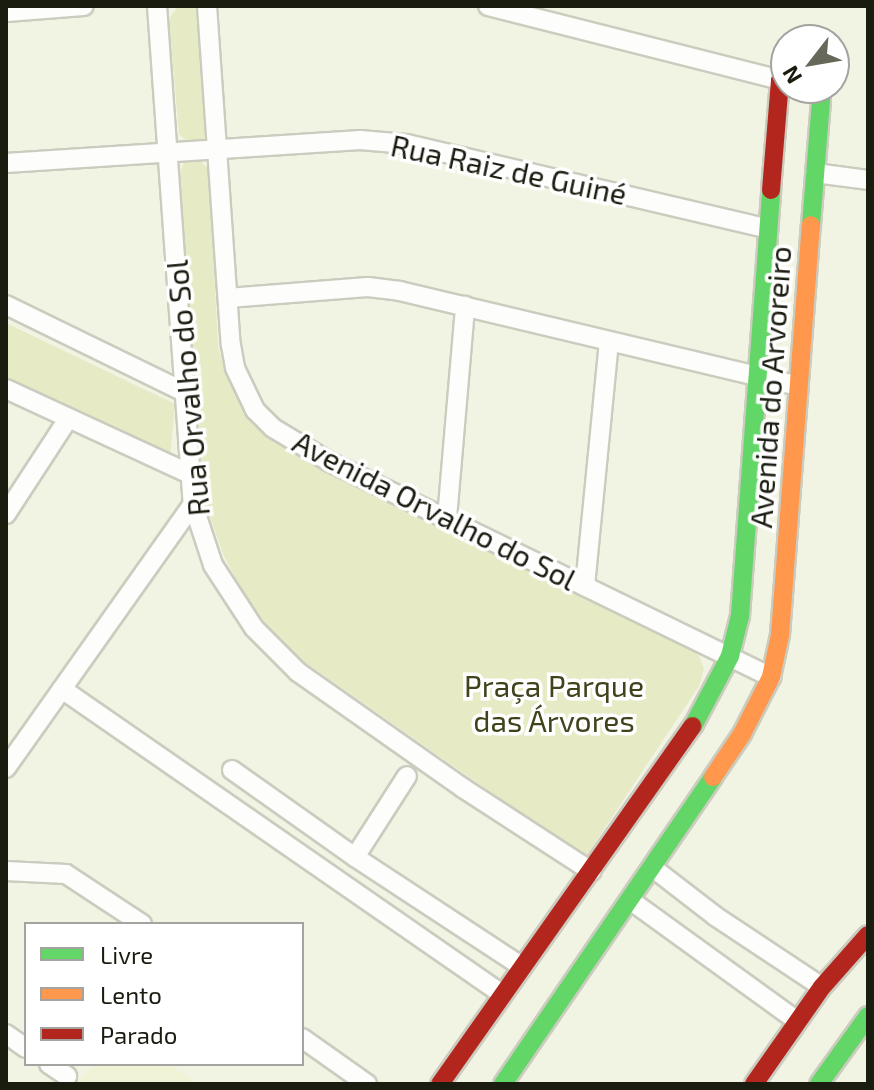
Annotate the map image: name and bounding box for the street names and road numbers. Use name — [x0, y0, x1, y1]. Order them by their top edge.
street label: Rua Raiz de Guiné — [388, 126, 630, 212]
street label: Avenida do Arvoreiro — [742, 244, 798, 530]
street label: Rua Orvalho do Sol — [158, 258, 216, 518]
street label: Avenida Orvalho do Sol — [287, 423, 583, 597]

